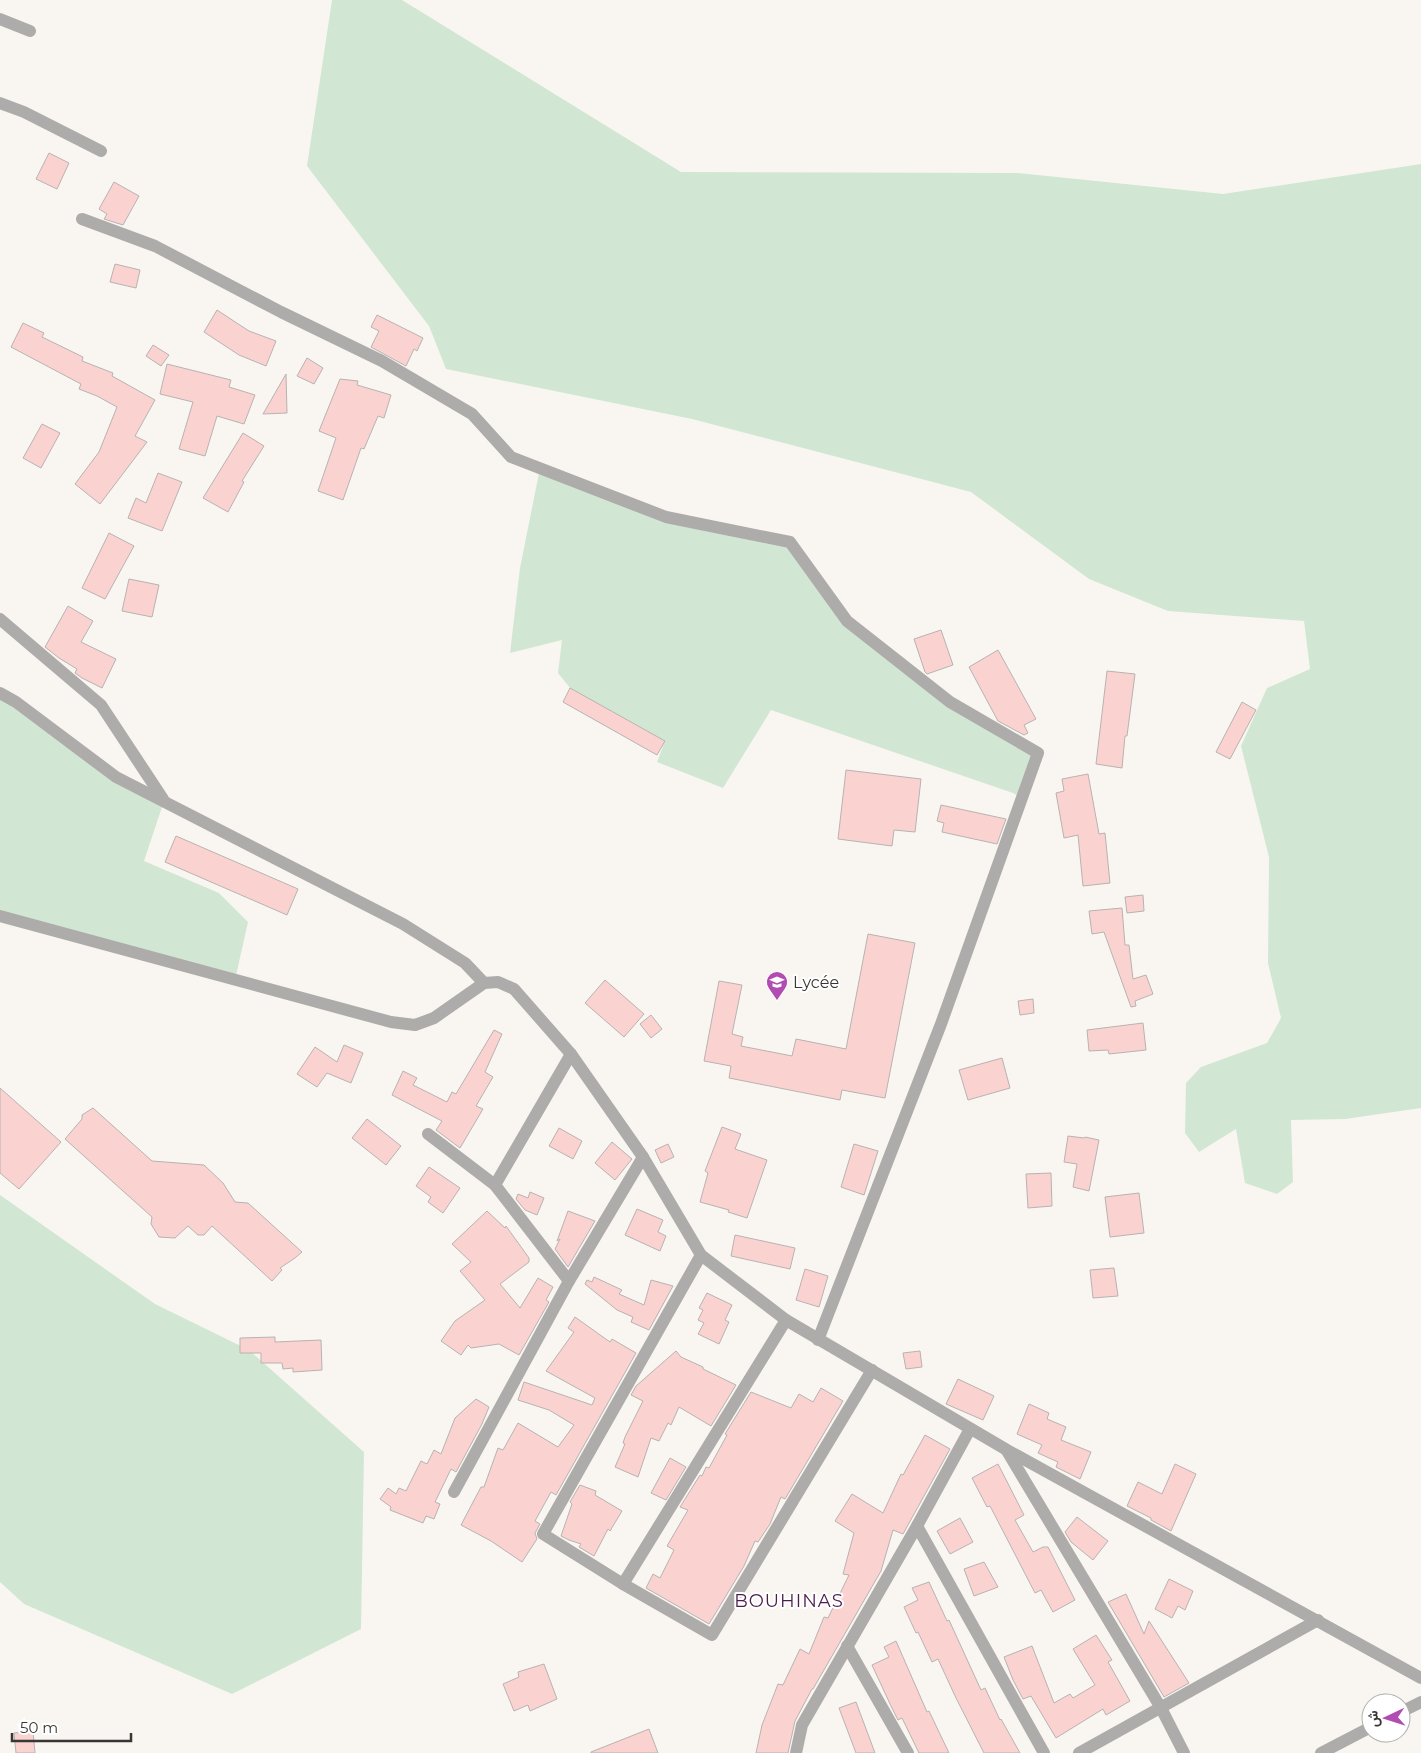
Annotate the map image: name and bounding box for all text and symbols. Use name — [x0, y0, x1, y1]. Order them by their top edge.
school or university icon: Lycée — [765, 970, 789, 1001]
place label: Lycée — [793, 973, 839, 992]
district label: BOUHINAS — [734, 1590, 844, 1612]
north arrow — [1361, 1693, 1411, 1743]
scale bar — [12, 1710, 131, 1742]
text: ش — [1363, 1710, 1383, 1728]
text: 50 m — [20, 1718, 58, 1737]

